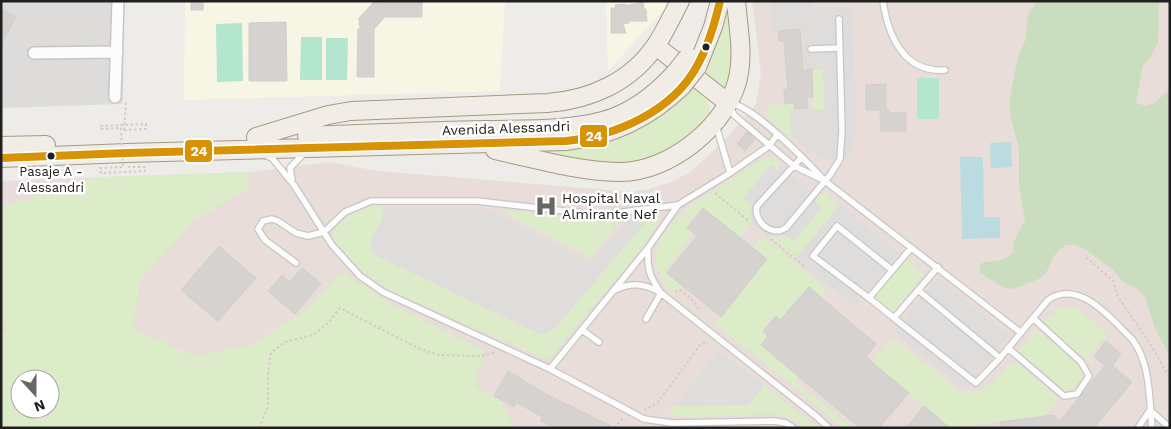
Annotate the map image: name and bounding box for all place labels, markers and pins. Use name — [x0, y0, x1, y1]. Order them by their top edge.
unlabelled marker — [701, 42, 711, 52]
marker: Pasaje A - Alessandri — [46, 151, 56, 161]
place label: Pasaje A - Alessandri — [18, 164, 84, 195]
place label: Hospital Naval Almirante Nef — [562, 190, 661, 222]
hospital icon: Hospital Naval Almirante Nef — [533, 193, 559, 219]

